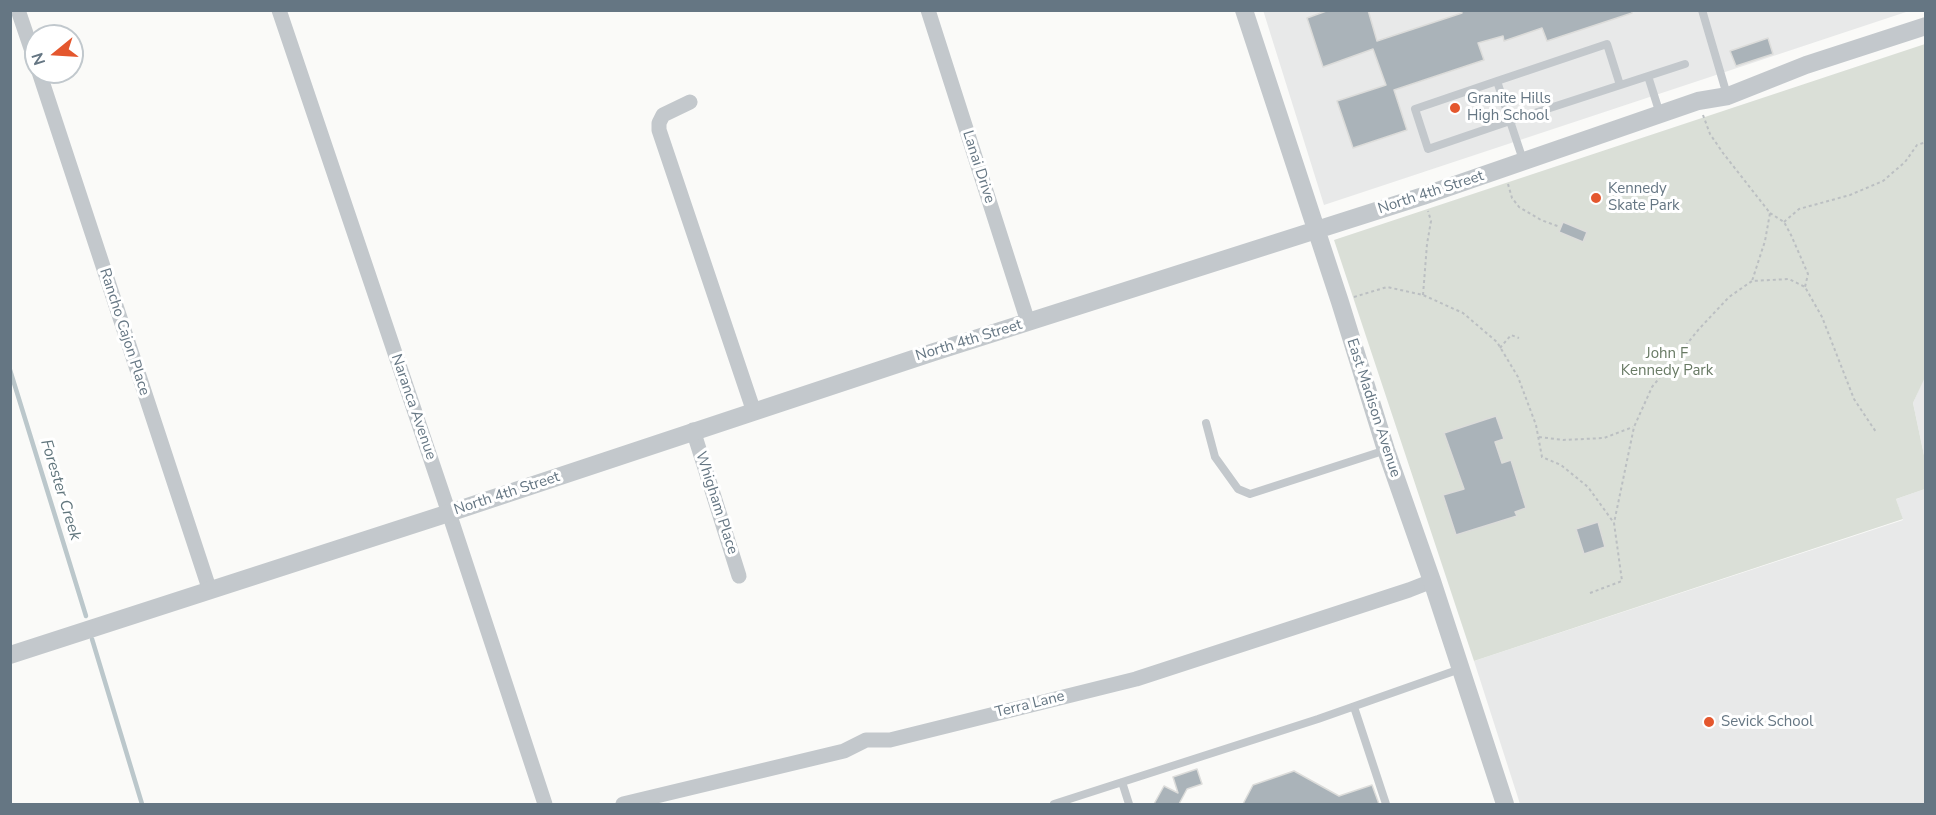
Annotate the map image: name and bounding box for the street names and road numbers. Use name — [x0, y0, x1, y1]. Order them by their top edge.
street label: Lanai Drive — [958, 128, 998, 206]
street label: North 4th Street — [1376, 167, 1486, 219]
street label: Rancho Cajon Place — [95, 266, 153, 398]
street label: North 4th Street — [914, 316, 1024, 366]
street label: East Madison Avenue — [1342, 336, 1404, 480]
street label: Naranca Avenue — [386, 352, 440, 462]
street label: Whigham Place — [691, 449, 741, 557]
street label: North 4th Street — [452, 468, 562, 520]
street label: Terra Lane — [993, 688, 1067, 722]

